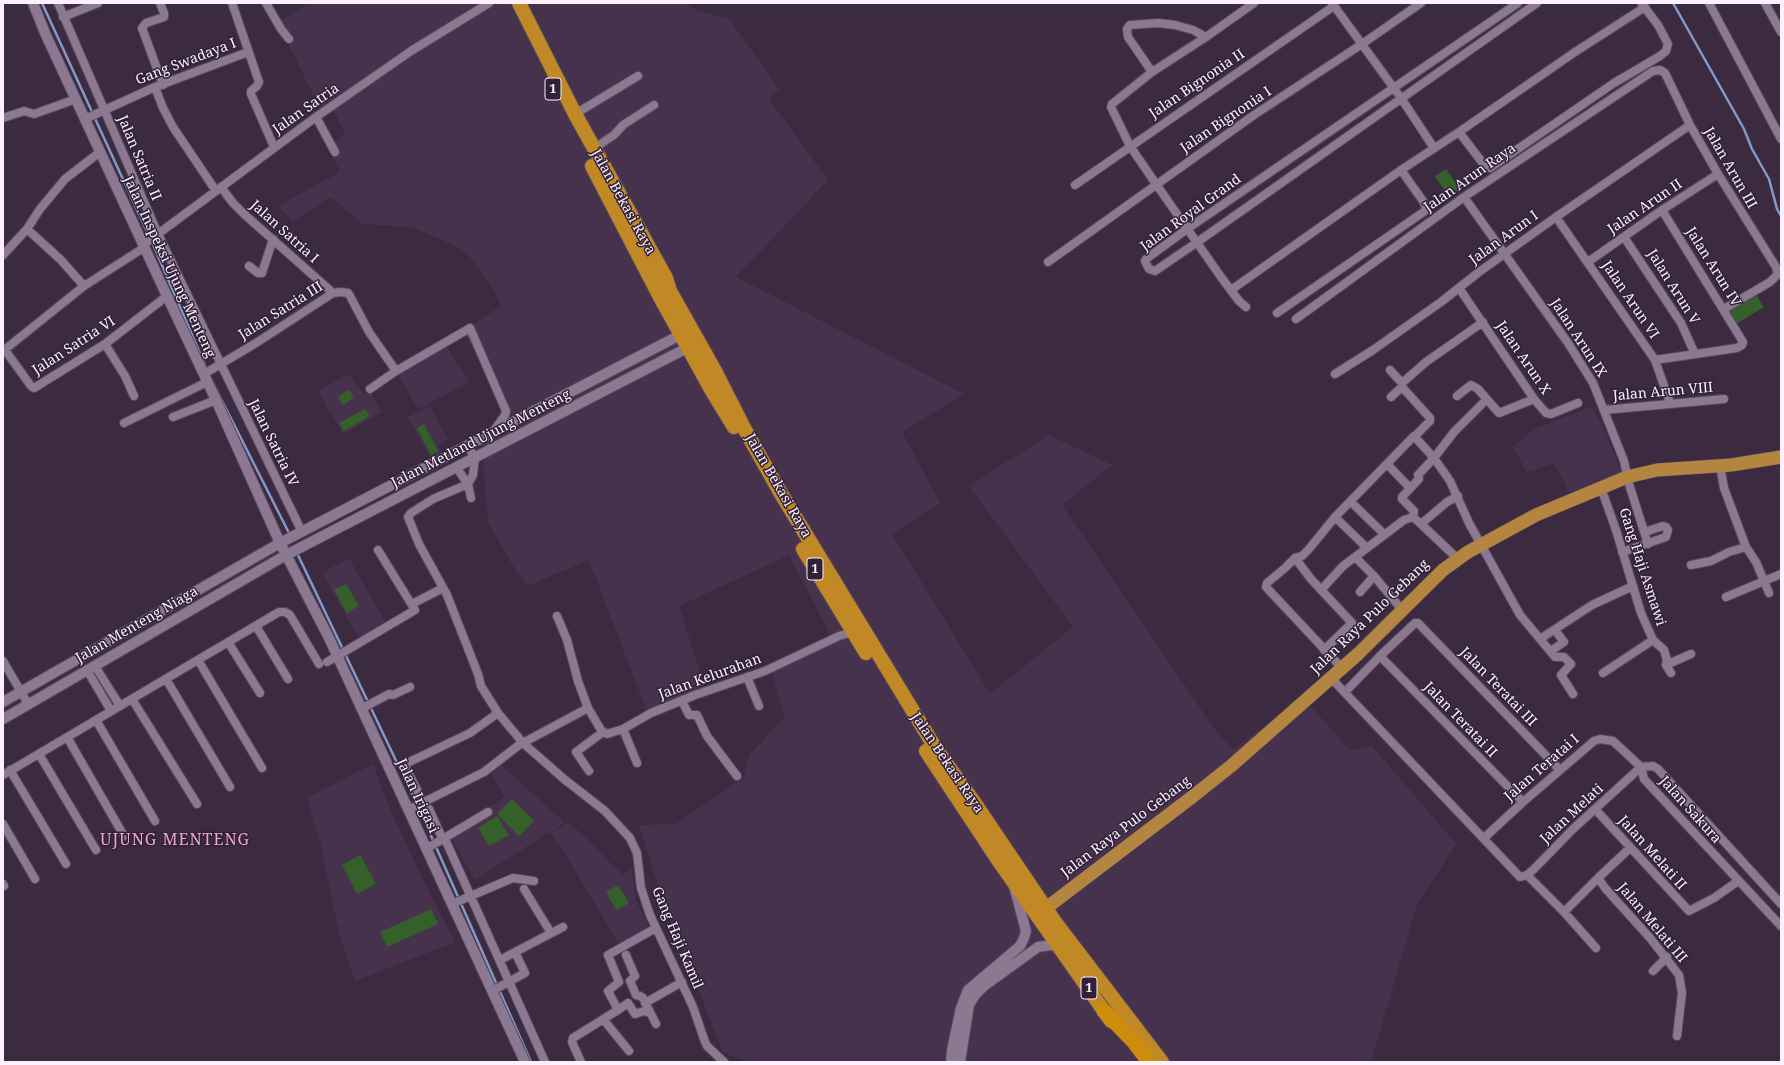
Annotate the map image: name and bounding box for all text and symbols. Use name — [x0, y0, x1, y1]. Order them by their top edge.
street label: Gang Swadaya I — [133, 35, 239, 89]
street label: Jalan Bignonia II — [1146, 46, 1248, 122]
road number: 1 — [545, 78, 561, 100]
street label: Jalan Satria — [270, 80, 342, 138]
street label: Jalan Bignonia I — [1177, 83, 1275, 157]
street label: Jalan Satria II — [113, 113, 165, 203]
street label: Jalan Arun III — [1700, 124, 1760, 212]
street label: Jalan Arun Raya — [1421, 140, 1519, 216]
street label: Jalan Bekasi Raya — [587, 147, 659, 257]
street label: Jalan Royal Grand — [1137, 171, 1245, 255]
street label: Jalan Inspeksi Ujung Menteng — [119, 173, 219, 361]
street label: Jalan Arun II — [1605, 176, 1685, 238]
street label: Jalan Satria I — [246, 197, 322, 267]
street label: Jalan Arun I — [1466, 207, 1542, 269]
street label: Jalan Arun IV — [1682, 224, 1744, 310]
street label: Jalan Arun V — [1643, 246, 1703, 328]
street label: Jalan Arun VI — [1598, 258, 1662, 342]
street label: Jalan Satria III — [236, 278, 326, 344]
street label: Jalan Arun IX — [1546, 296, 1610, 380]
street label: Jalan Satria VI — [29, 313, 119, 379]
street label: Jalan Arun X — [1492, 318, 1554, 398]
street label: Jalan Arun VIII — [1612, 379, 1714, 405]
street label: Jalan Metland Ujung Menteng — [389, 386, 573, 492]
street label: Jalan Satria IV — [245, 396, 301, 490]
street label: Jalan Bekasi Raya — [741, 431, 815, 541]
street label: Gang Haji Asmawi — [1615, 506, 1669, 628]
street label: Jalan Raya Pulo Gebang — [1307, 556, 1433, 678]
road number: 1 — [807, 558, 823, 580]
street label: Jalan Menteng Niaga — [73, 583, 201, 667]
street label: Jalan Teratai III — [1456, 644, 1540, 730]
street label: Jalan Kelurahan — [656, 651, 764, 703]
street label: Jalan Teratai II — [1420, 679, 1500, 761]
street label: Jalan Bekasi Raya — [907, 710, 987, 816]
street label: Jalan Teratai I — [1501, 731, 1583, 805]
street label: Jalan Irigasi — [392, 756, 442, 836]
street label: Jalan Raya Pulo Gebang — [1058, 773, 1194, 881]
street label: Jalan Sakura — [1655, 773, 1725, 847]
street label: Jalan Melati — [1537, 781, 1607, 847]
street label: Jalan Melati II — [1614, 812, 1690, 894]
district label: UJUNG MENTENG — [100, 830, 250, 850]
street label: Jalan Melati III — [1614, 880, 1690, 966]
street label: Gang Haji Kamil — [648, 884, 706, 992]
road number: 1 — [1081, 977, 1097, 999]

